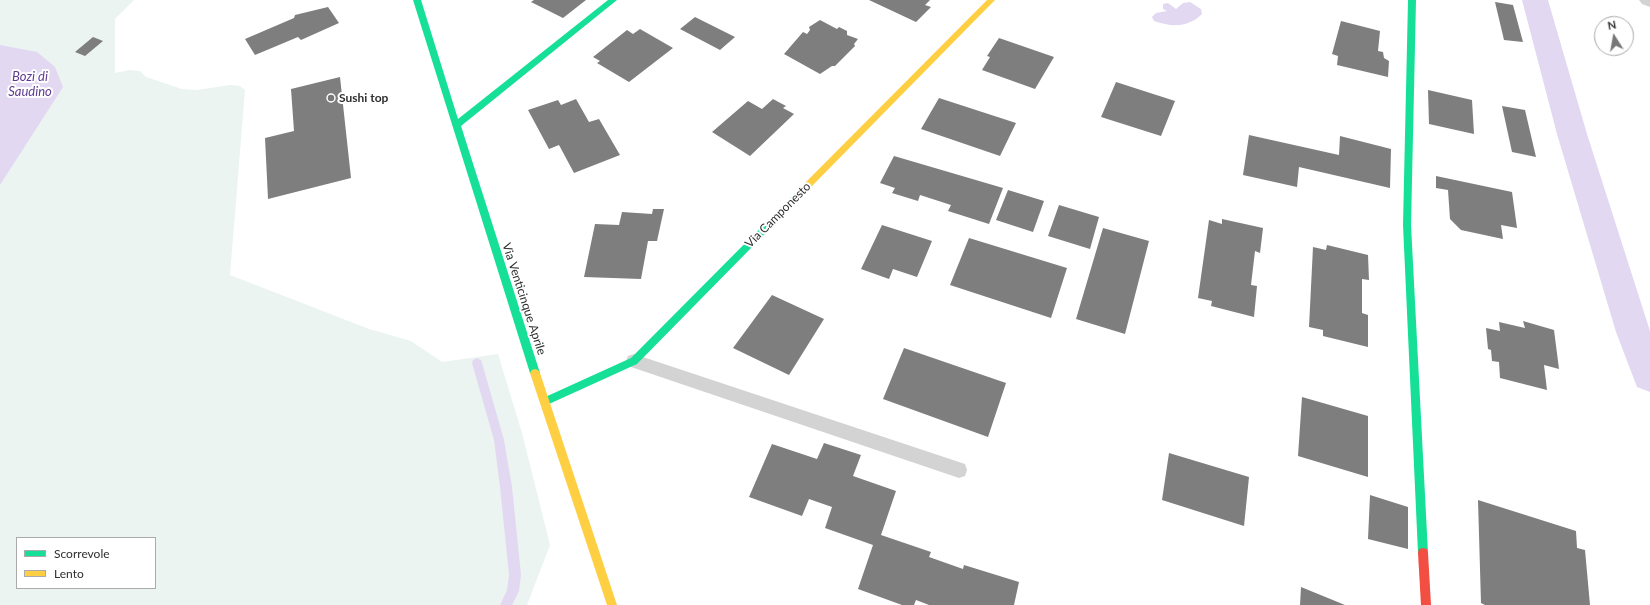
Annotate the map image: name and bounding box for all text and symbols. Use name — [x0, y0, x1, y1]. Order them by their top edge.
north arrow — [1594, 16, 1634, 56]
text: N — [1606, 18, 1617, 32]
water label: Bozi di Saudino — [8, 69, 52, 100]
place label: Sushi top — [339, 91, 388, 105]
marker: Sushi top — [326, 93, 336, 103]
street label: Via Camponesto — [742, 179, 814, 251]
street label: Via Venticinque Aprile — [499, 241, 549, 357]
legend — [16, 537, 156, 589]
text: Scorrevole — [54, 546, 110, 561]
text: Lento — [54, 566, 84, 581]

